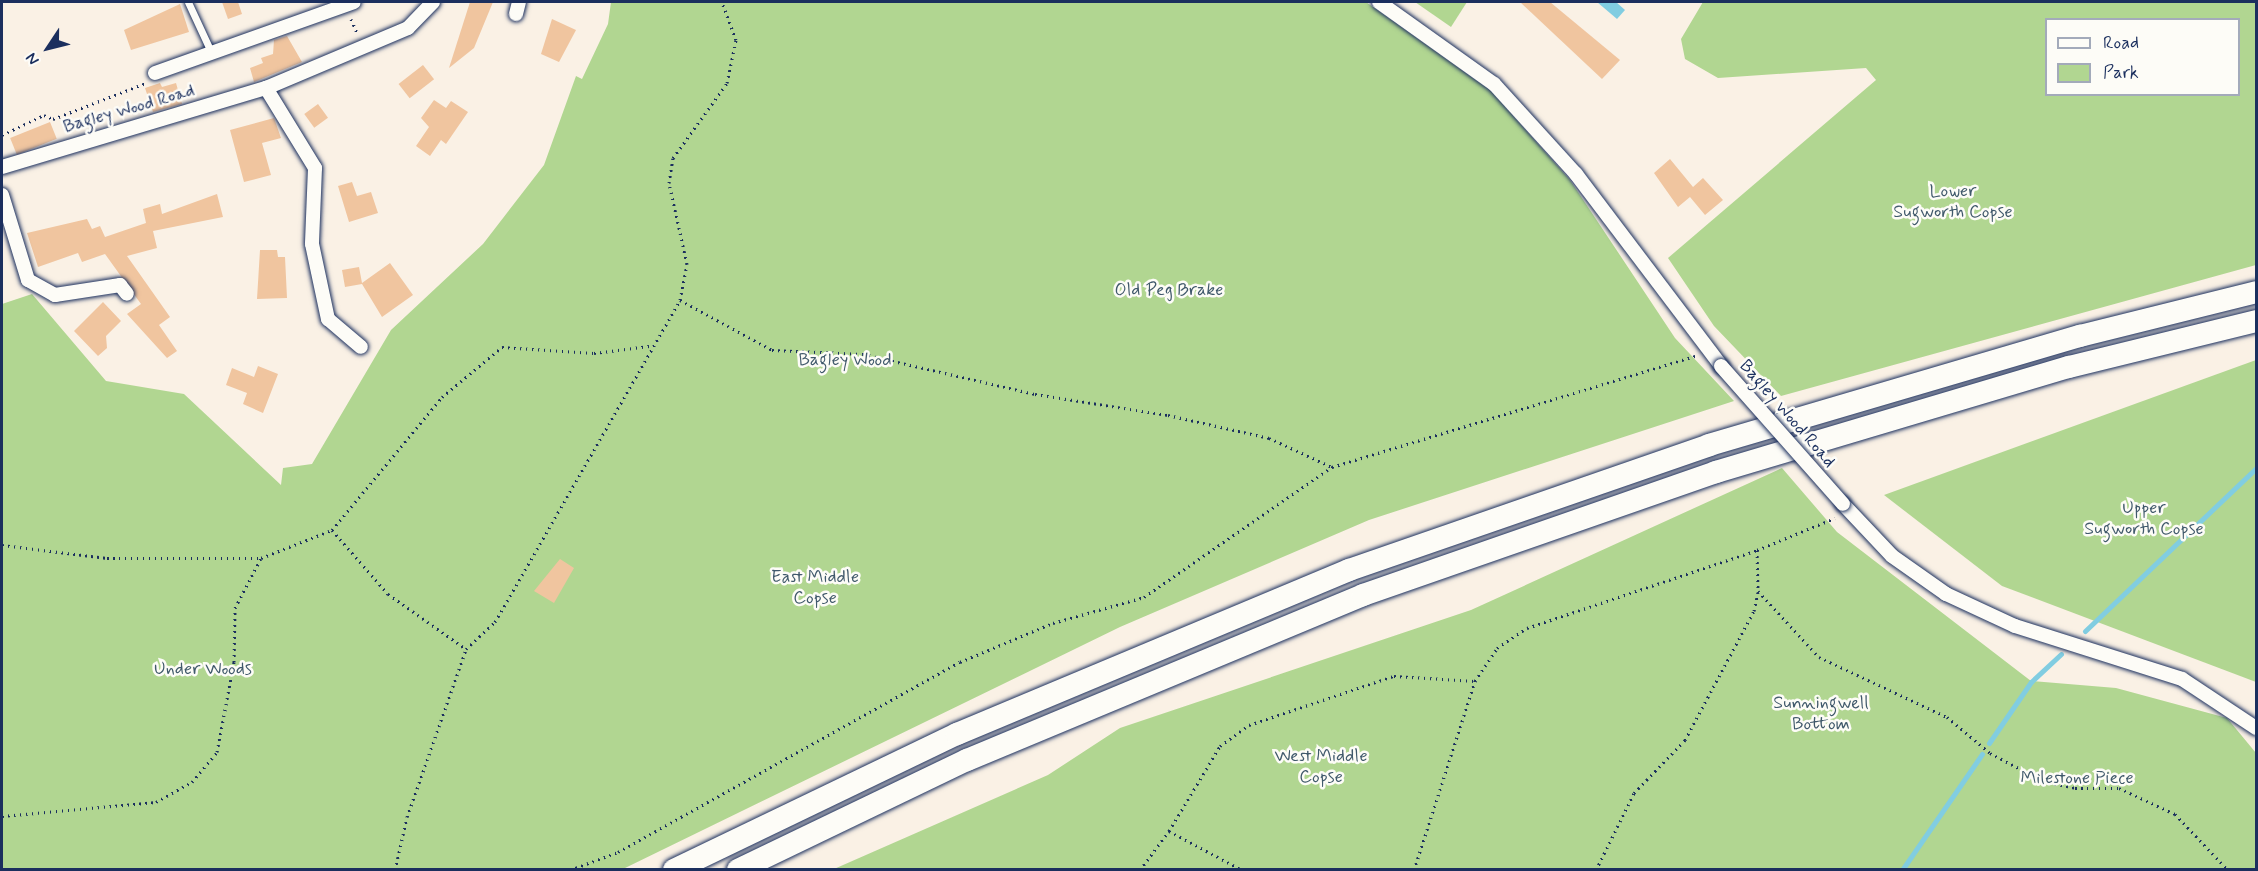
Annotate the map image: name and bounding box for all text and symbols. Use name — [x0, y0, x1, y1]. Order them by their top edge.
north arrow — [18, 18, 78, 78]
legend — [2045, 18, 2240, 96]
text: Road — [2103, 31, 2139, 55]
text: N — [21, 48, 45, 69]
text: Park — [2103, 61, 2139, 85]
street label: Bagley Wood Road — [61, 80, 197, 138]
park label: Lower Sugworth Copse — [1893, 181, 2013, 224]
park label: Old Peg Brake — [1116, 279, 1222, 301]
park label: Bagley Wood — [798, 349, 892, 371]
street label: Bagley Wood Road — [1734, 356, 1840, 472]
park label: Upper Sugworth Copse — [2084, 498, 2204, 540]
park label: East Middle Copse — [771, 567, 859, 610]
park label: Under Woods — [154, 658, 252, 680]
park label: Sunningwell Bottom — [1773, 693, 1869, 736]
park label: West Middle Copse — [1274, 746, 1368, 789]
park label: Milestone Piece — [2020, 767, 2134, 789]

